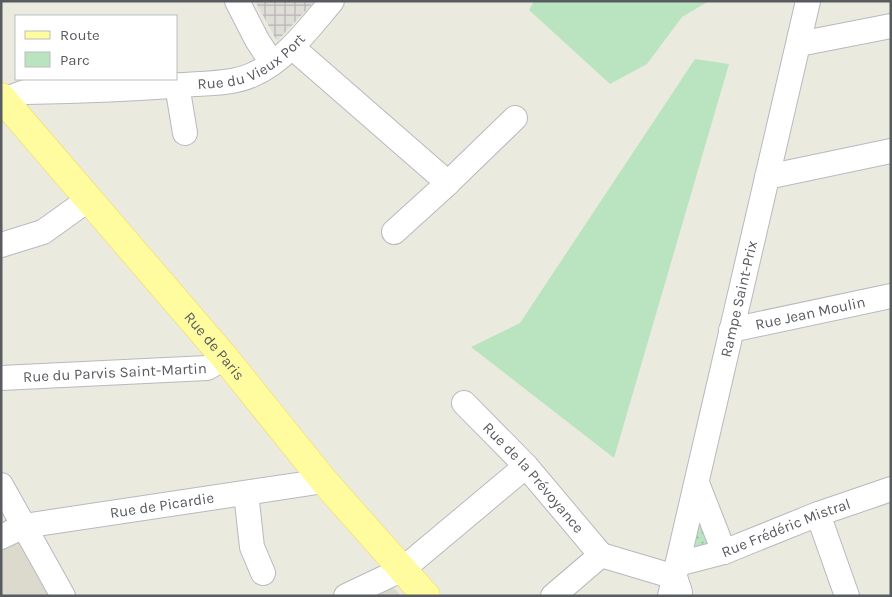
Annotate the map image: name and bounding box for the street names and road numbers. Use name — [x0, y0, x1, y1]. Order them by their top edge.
street label: Rue du Vieux Port — [197, 30, 309, 93]
street label: Rampe Saint-Prix — [717, 238, 761, 359]
street label: Rue Jean Moulin — [754, 293, 867, 334]
street label: Rue de Paris — [180, 308, 248, 384]
street label: Rue du Parvis Saint-Martin — [23, 359, 207, 386]
street label: Rue de la Prévoyance — [479, 419, 588, 537]
street label: Rue de Picardie — [109, 489, 215, 522]
street label: Rue Frédéric Mistral — [719, 495, 853, 561]

